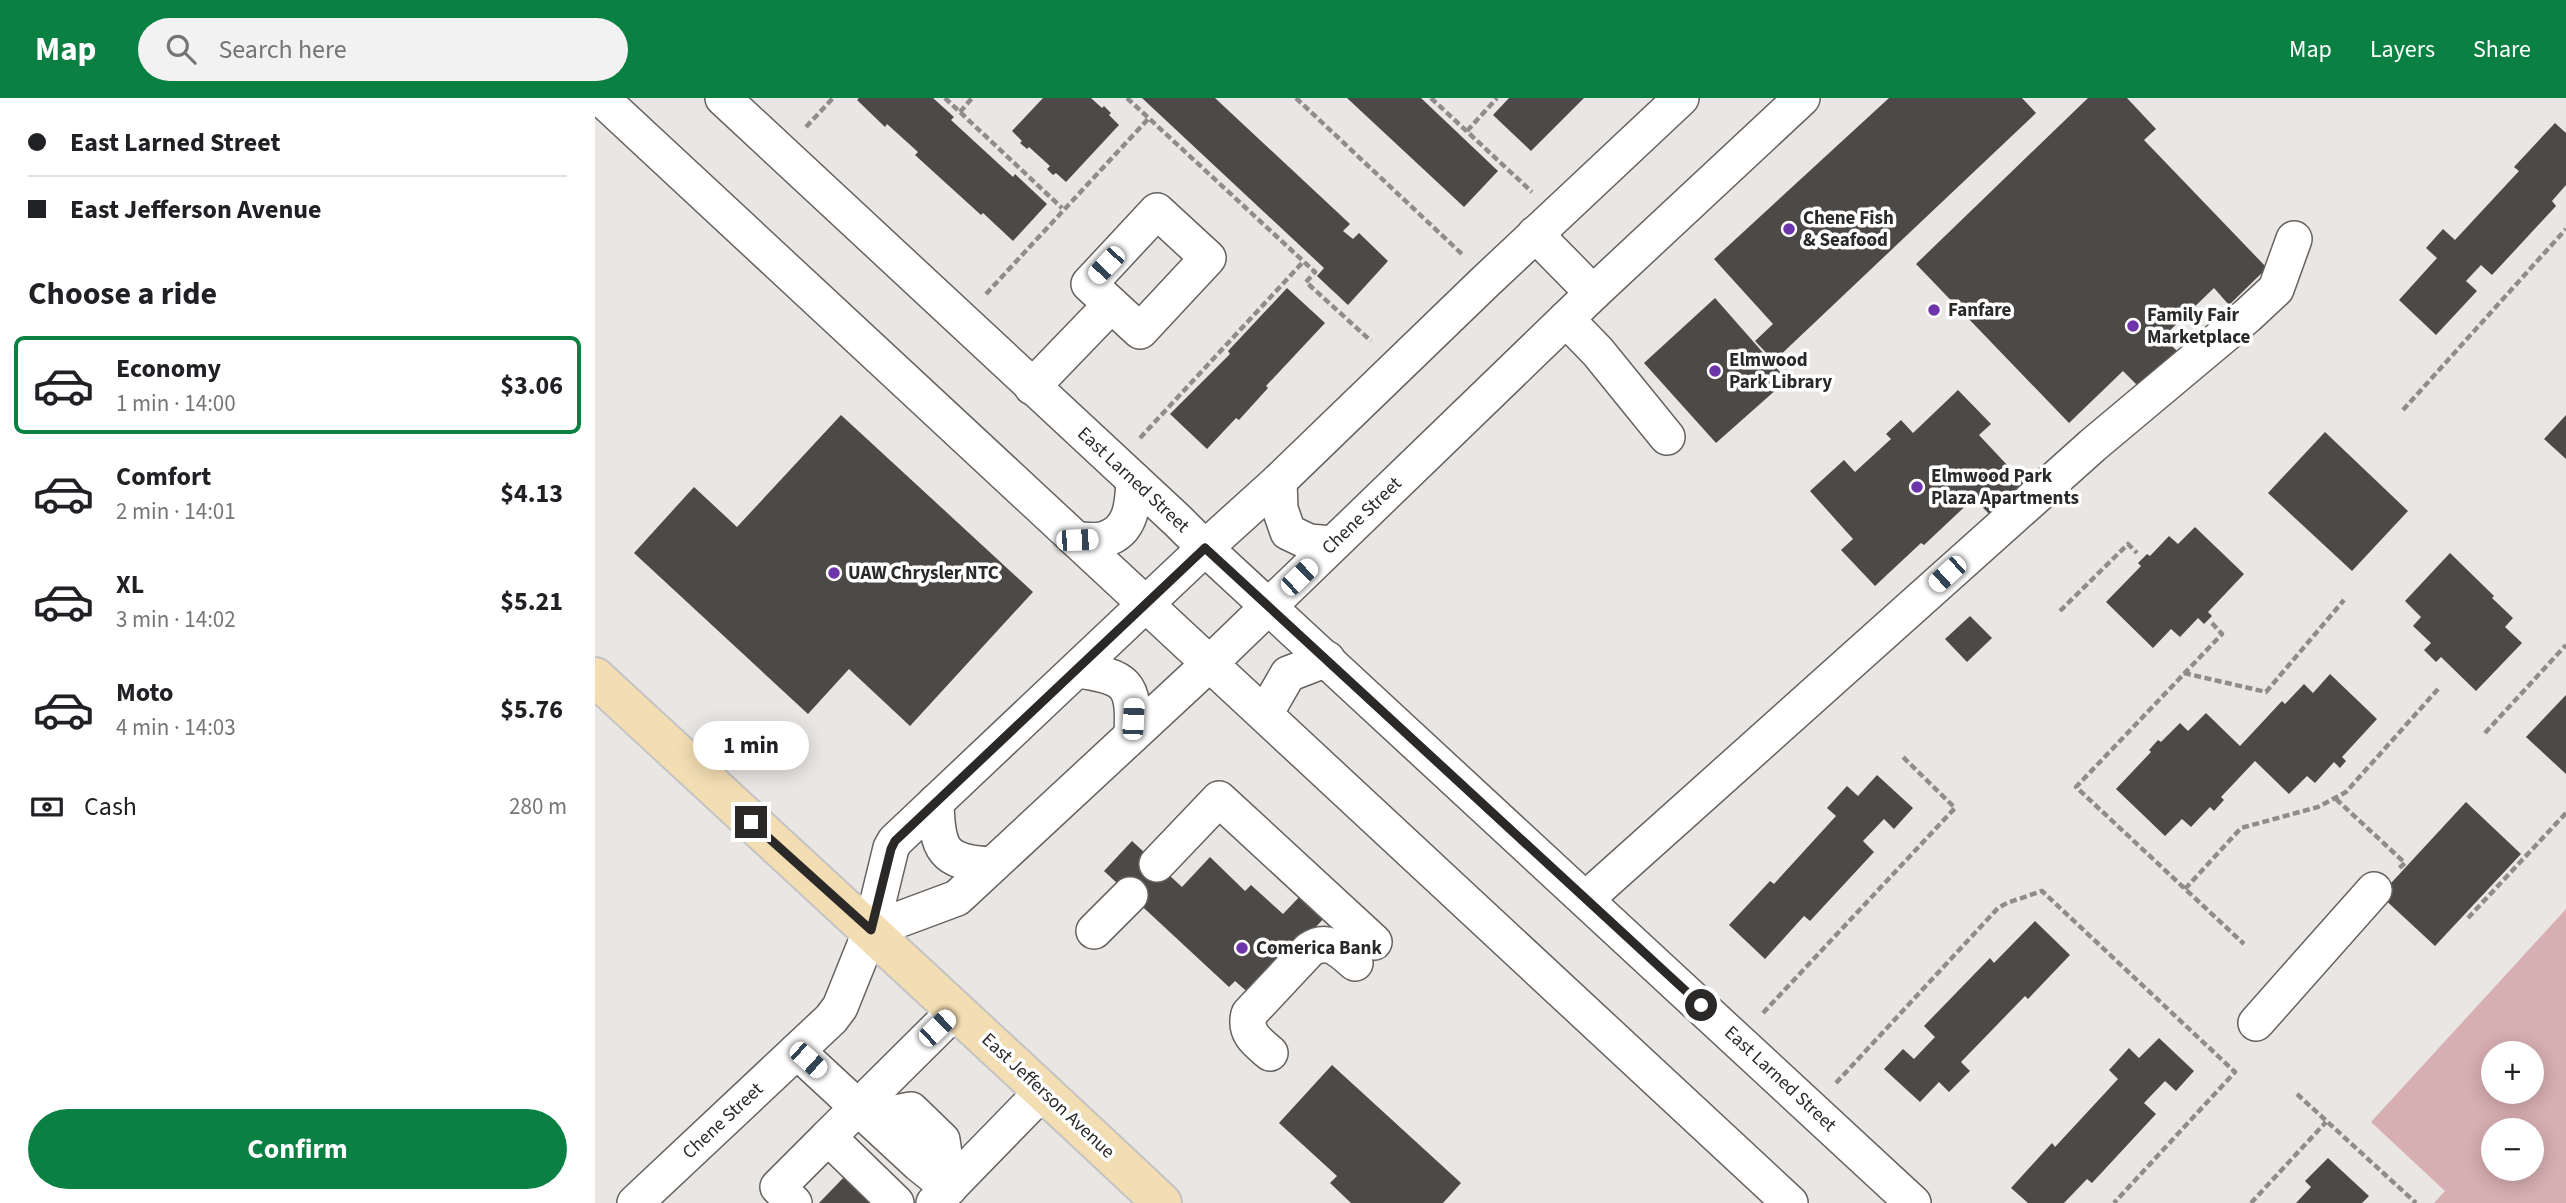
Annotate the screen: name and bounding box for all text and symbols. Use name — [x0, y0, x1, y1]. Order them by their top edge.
search box — [138, 18, 628, 81]
text: Map — [35, 26, 96, 73]
icon: search — [162, 30, 200, 68]
text: Search here — [218, 31, 347, 68]
text: Map — [2289, 32, 2332, 67]
text: Layers — [2370, 32, 2435, 67]
text: Share — [2473, 32, 2531, 67]
text: East Larned Street — [70, 124, 280, 161]
text: East Jefferson Avenue — [70, 191, 322, 228]
place label: Chene Fish & Seafood — [1803, 205, 1894, 254]
marker: Chene Fish & Seafood — [1781, 221, 1797, 237]
car — [1084, 242, 1129, 288]
text: Choose a ride — [28, 271, 217, 317]
place label: Fanfare — [1948, 297, 2012, 324]
marker: Fanfare — [1926, 302, 1942, 318]
place label: Family Fair Marketplace — [2147, 302, 2251, 351]
marker: Family Fair Marketplace — [2125, 318, 2141, 334]
place label: Elmwood Park Library — [1729, 347, 1832, 396]
text: Economy — [116, 350, 221, 387]
icon: car — [32, 354, 95, 417]
marker: Elmwood Park Library — [1707, 363, 1723, 379]
text: $3.06 — [500, 367, 563, 404]
text: 1 min · 14:00 — [116, 387, 236, 420]
street label: East Larned Street — [1071, 421, 1195, 540]
text: Comfort — [116, 458, 211, 495]
icon: car — [32, 462, 95, 525]
place label: Elmwood Park Plaza Apartments — [1931, 463, 2079, 512]
street label: Chene Street — [1316, 471, 1408, 561]
text: $4.13 — [500, 475, 563, 512]
marker: Elmwood Park Plaza Apartments — [1909, 479, 1925, 495]
text: 2 min · 14:01 — [116, 495, 236, 528]
car — [1056, 529, 1099, 551]
car — [1925, 552, 1970, 596]
car — [1277, 555, 1322, 599]
place label: UAW Chrysler NTC — [848, 560, 999, 587]
marker: UAW Chrysler NTC — [826, 565, 842, 581]
text: XL — [116, 566, 144, 603]
icon: car — [32, 570, 95, 633]
text: $5.21 — [500, 583, 563, 620]
text: 3 min · 14:02 — [116, 603, 236, 636]
text: Moto — [116, 674, 173, 711]
icon: car — [32, 678, 95, 741]
text: $5.76 — [500, 691, 563, 728]
car — [1122, 697, 1145, 741]
text: 4 min · 14:03 — [116, 711, 236, 744]
callout: 1 min — [693, 720, 809, 770]
text: 1 min — [723, 729, 779, 762]
icon: cash — [28, 788, 66, 826]
text: Cash — [84, 788, 137, 825]
text: 280 m — [509, 790, 567, 823]
route end — [735, 806, 767, 838]
place label: Comerica Bank — [1256, 935, 1382, 962]
marker: Comerica Bank — [1234, 940, 1250, 956]
route start — [1685, 989, 1717, 1021]
car — [915, 1006, 960, 1050]
street label: East Larned Street — [1718, 1020, 1842, 1139]
street label: East Jefferson Avenue — [975, 1027, 1121, 1165]
car — [786, 1038, 831, 1082]
map controls — [2481, 1041, 2544, 1181]
button: + — [2481, 1041, 2544, 1104]
street label: Chene Street — [677, 1076, 770, 1166]
button: Confirm — [28, 1109, 567, 1189]
button: − — [2481, 1118, 2544, 1181]

